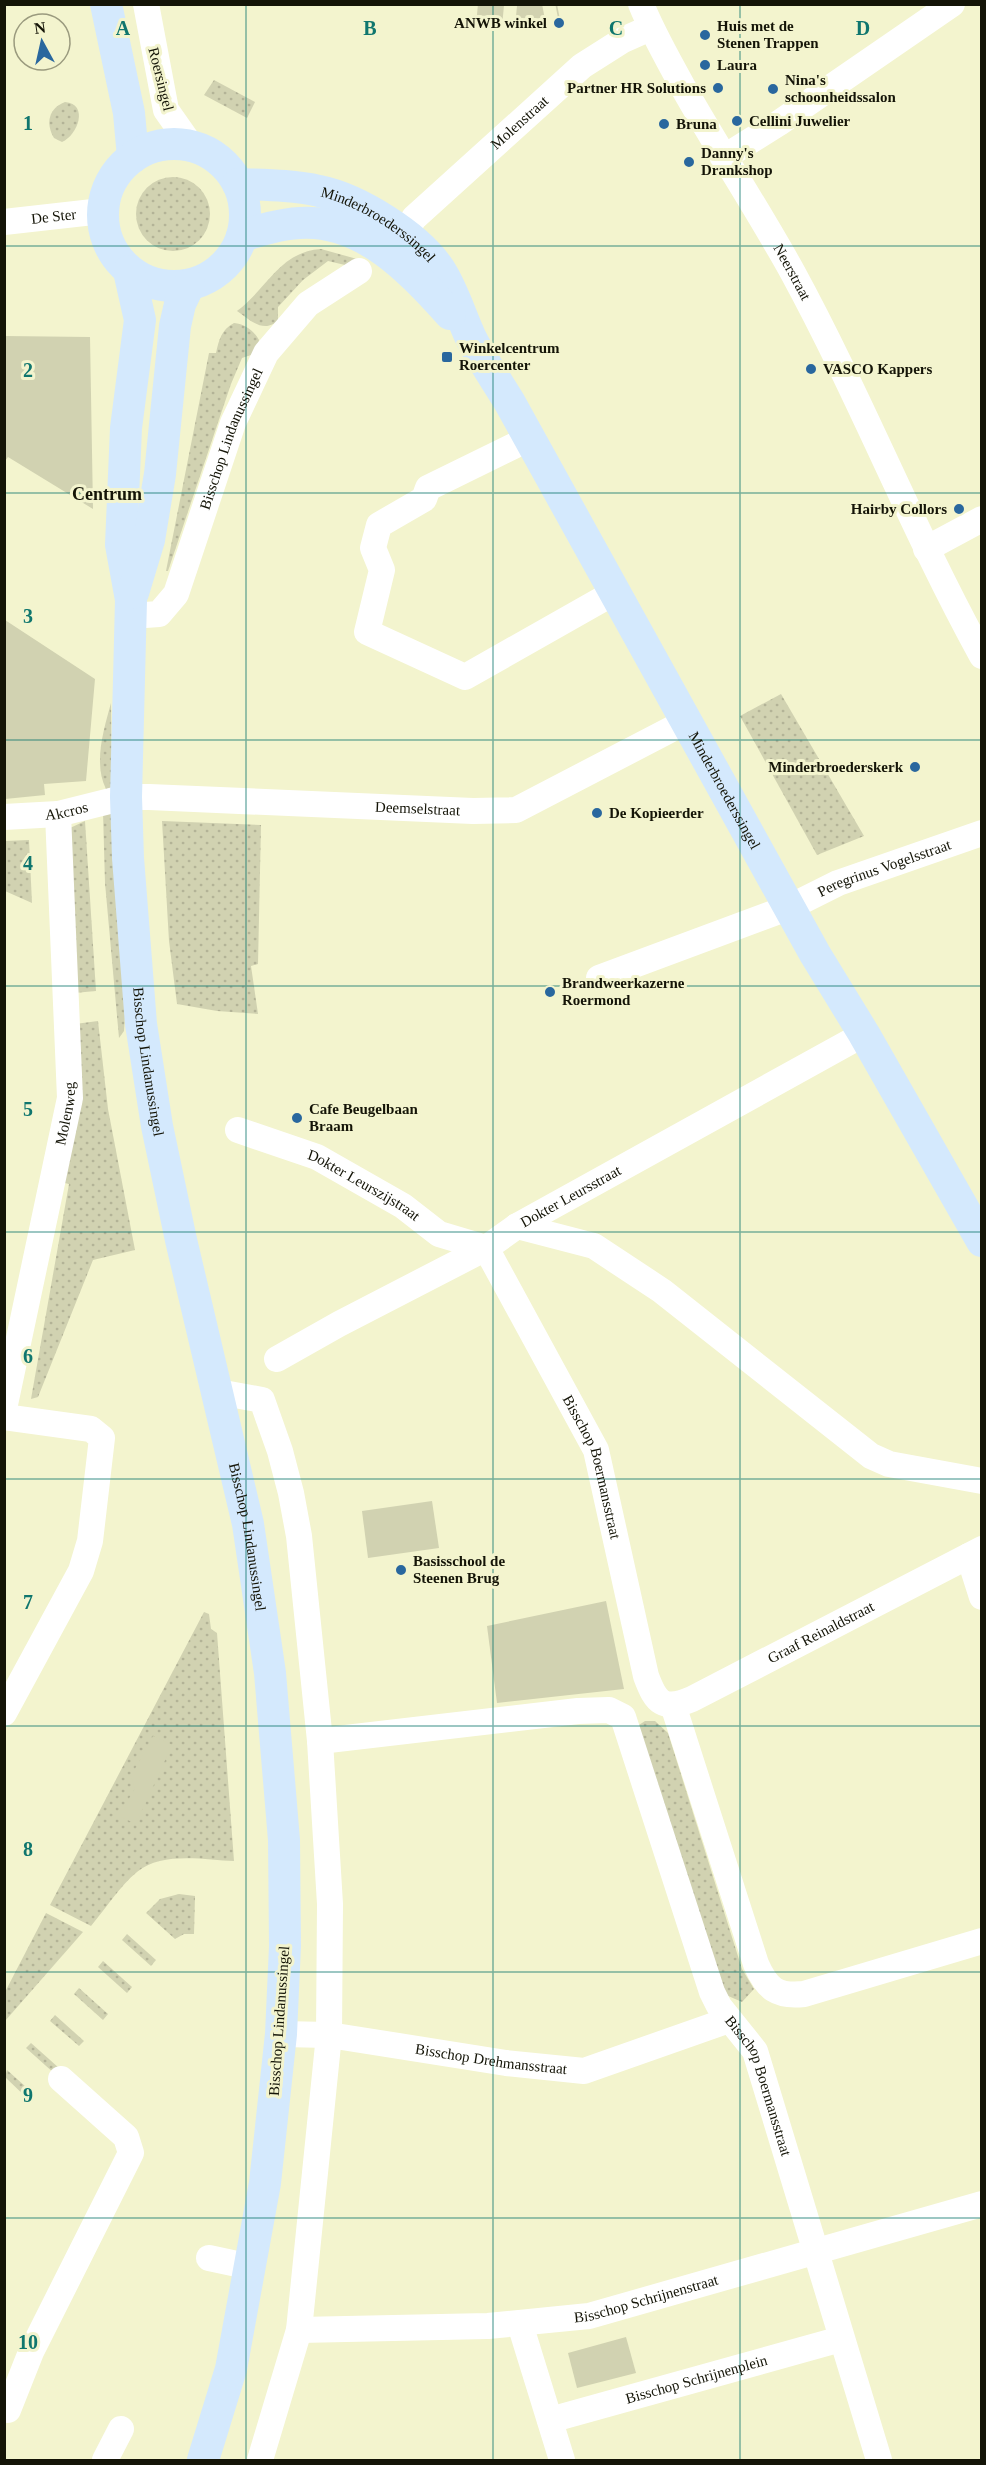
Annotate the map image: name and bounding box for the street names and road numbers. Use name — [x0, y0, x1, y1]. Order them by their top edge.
street label: Roersingel — [145, 46, 177, 112]
street label: Molenstraat — [488, 92, 552, 153]
street label: Minderbroederssingel — [319, 184, 438, 265]
street label: De Ster — [30, 206, 77, 227]
street label: Neerstraat — [770, 241, 814, 304]
street label: Bisschop Lindanussingel — [197, 366, 266, 512]
street label: Minderbroederssingel — [686, 729, 763, 852]
street label: Akcros — [45, 799, 90, 823]
street label: Deemselstraat — [375, 799, 461, 818]
street label: Peregrinus Vogelsstraat — [815, 836, 954, 900]
street label: Bisschop Lindanussingel — [130, 986, 167, 1138]
street label: Molenweg — [52, 1081, 78, 1147]
street label: Dokter Leurszijstraat — [306, 1146, 424, 1225]
street label: Dokter Leursstraat — [518, 1162, 624, 1230]
street label: Bisschop Boermansstraat — [560, 1392, 624, 1541]
street label: Bisschop Lindanussingel — [226, 1461, 269, 1612]
street label: Graaf Reinaldstraat — [765, 1598, 877, 1666]
street label: Bisschop Lindanussingel — [266, 1945, 292, 2097]
street label: Bisschop Boermansstraat — [722, 2013, 795, 2159]
street label: Bisschop Drehmansstraat — [414, 2041, 569, 2077]
street label: Bisschop Schrijnenstraat — [573, 2271, 721, 2325]
street label: Bisschop Schrijnenplein — [624, 2352, 770, 2407]

